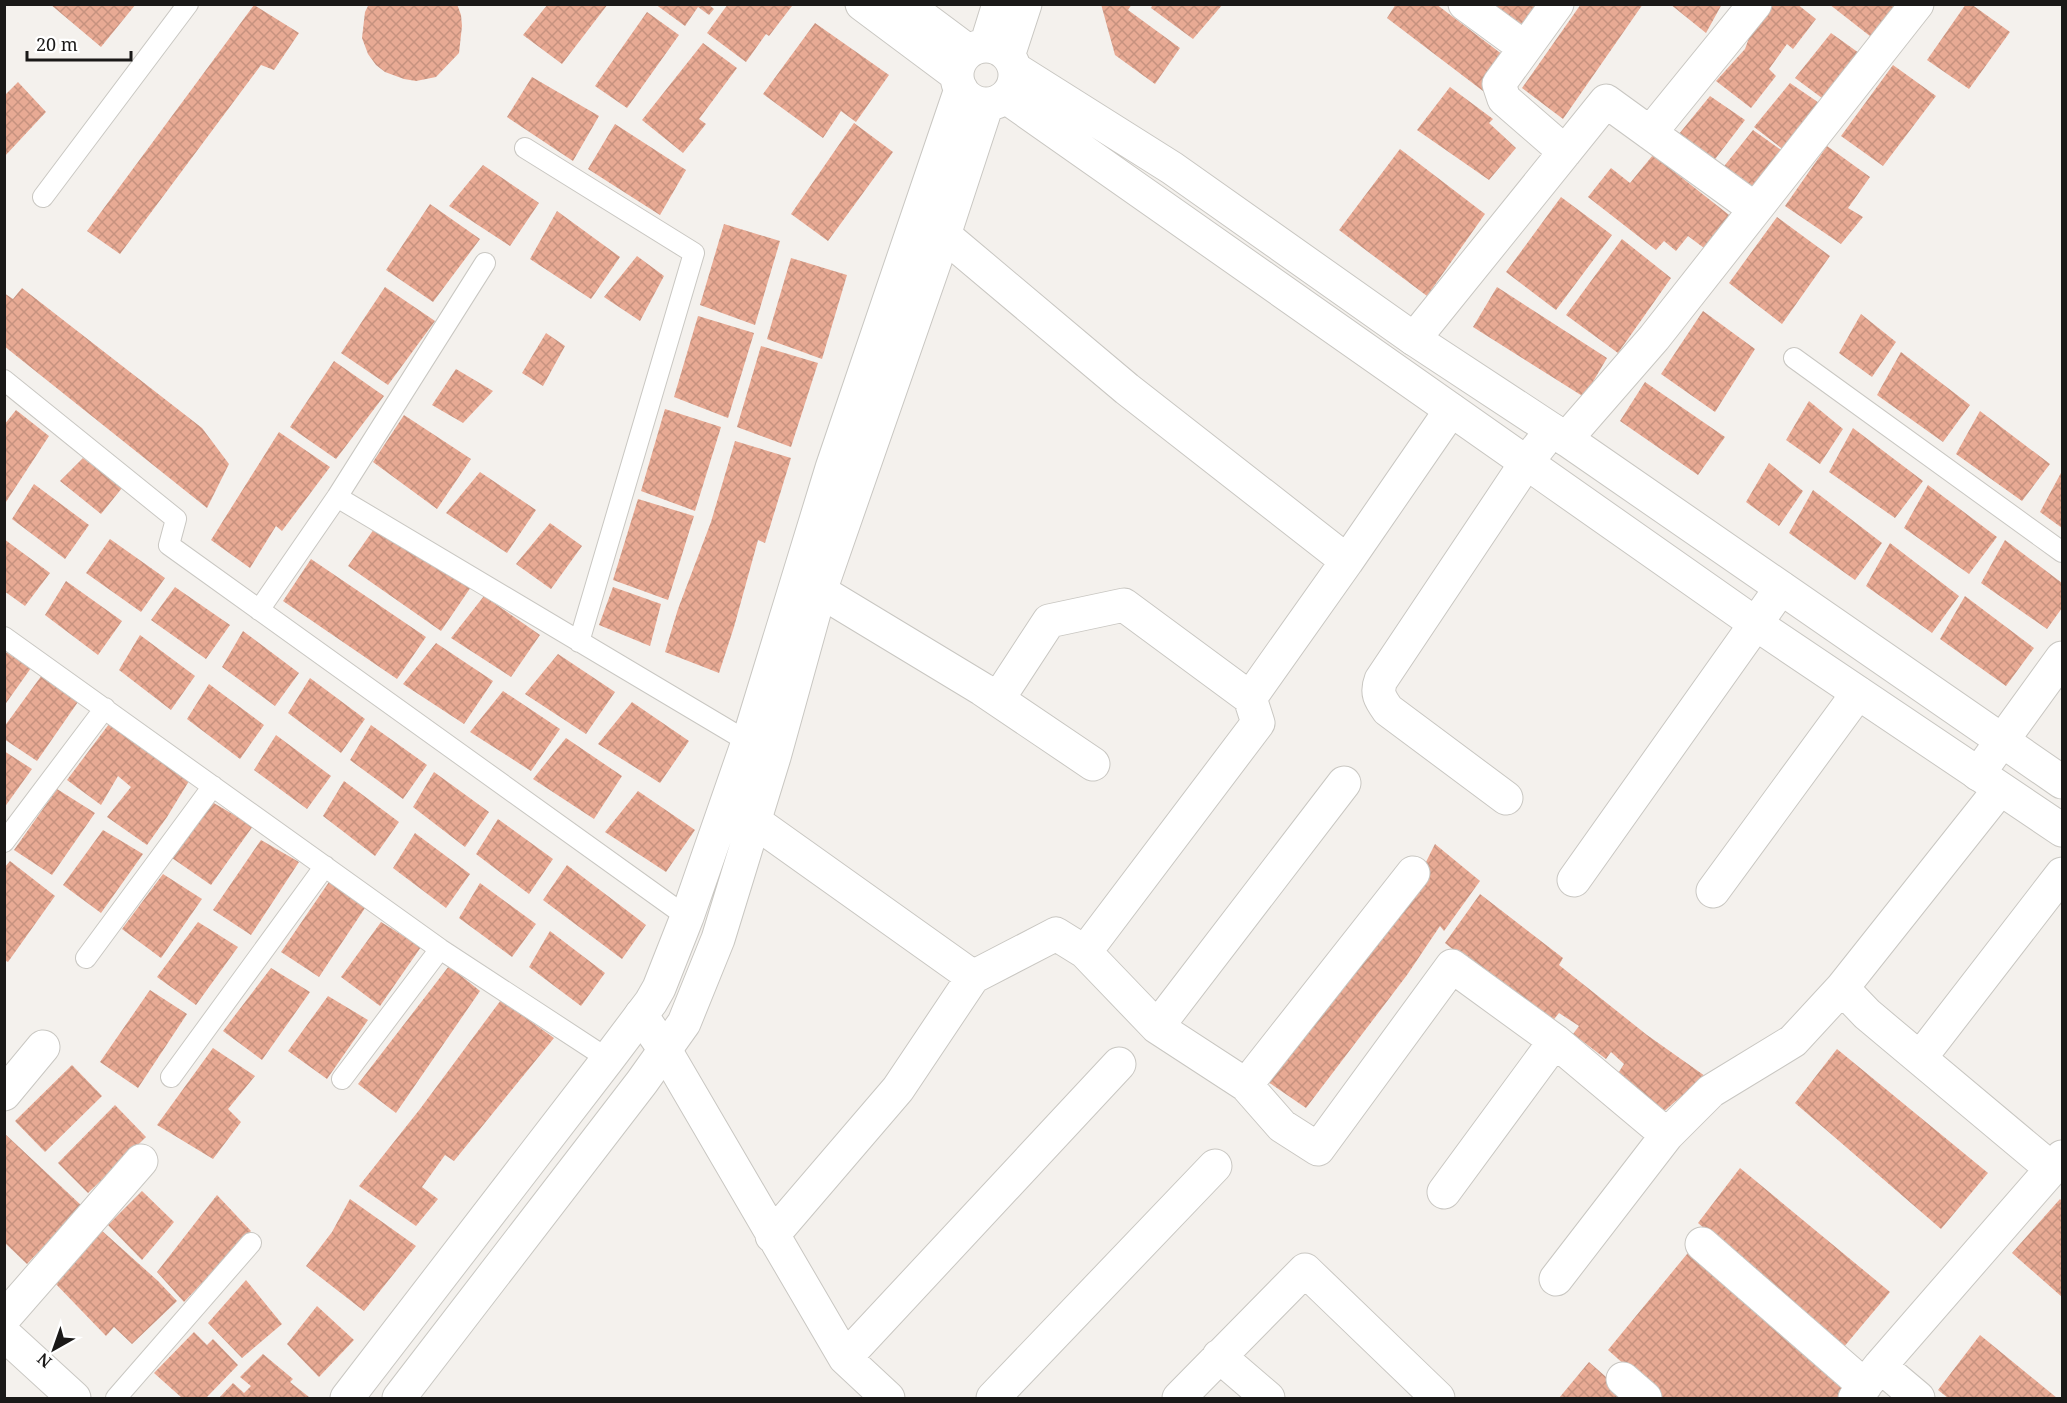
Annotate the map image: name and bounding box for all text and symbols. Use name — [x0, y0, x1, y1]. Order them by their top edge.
scale bar — [27, 24, 130, 62]
text: 20 m — [36, 32, 78, 56]
north arrow — [24, 1319, 84, 1379]
text: N — [32, 1348, 56, 1373]

